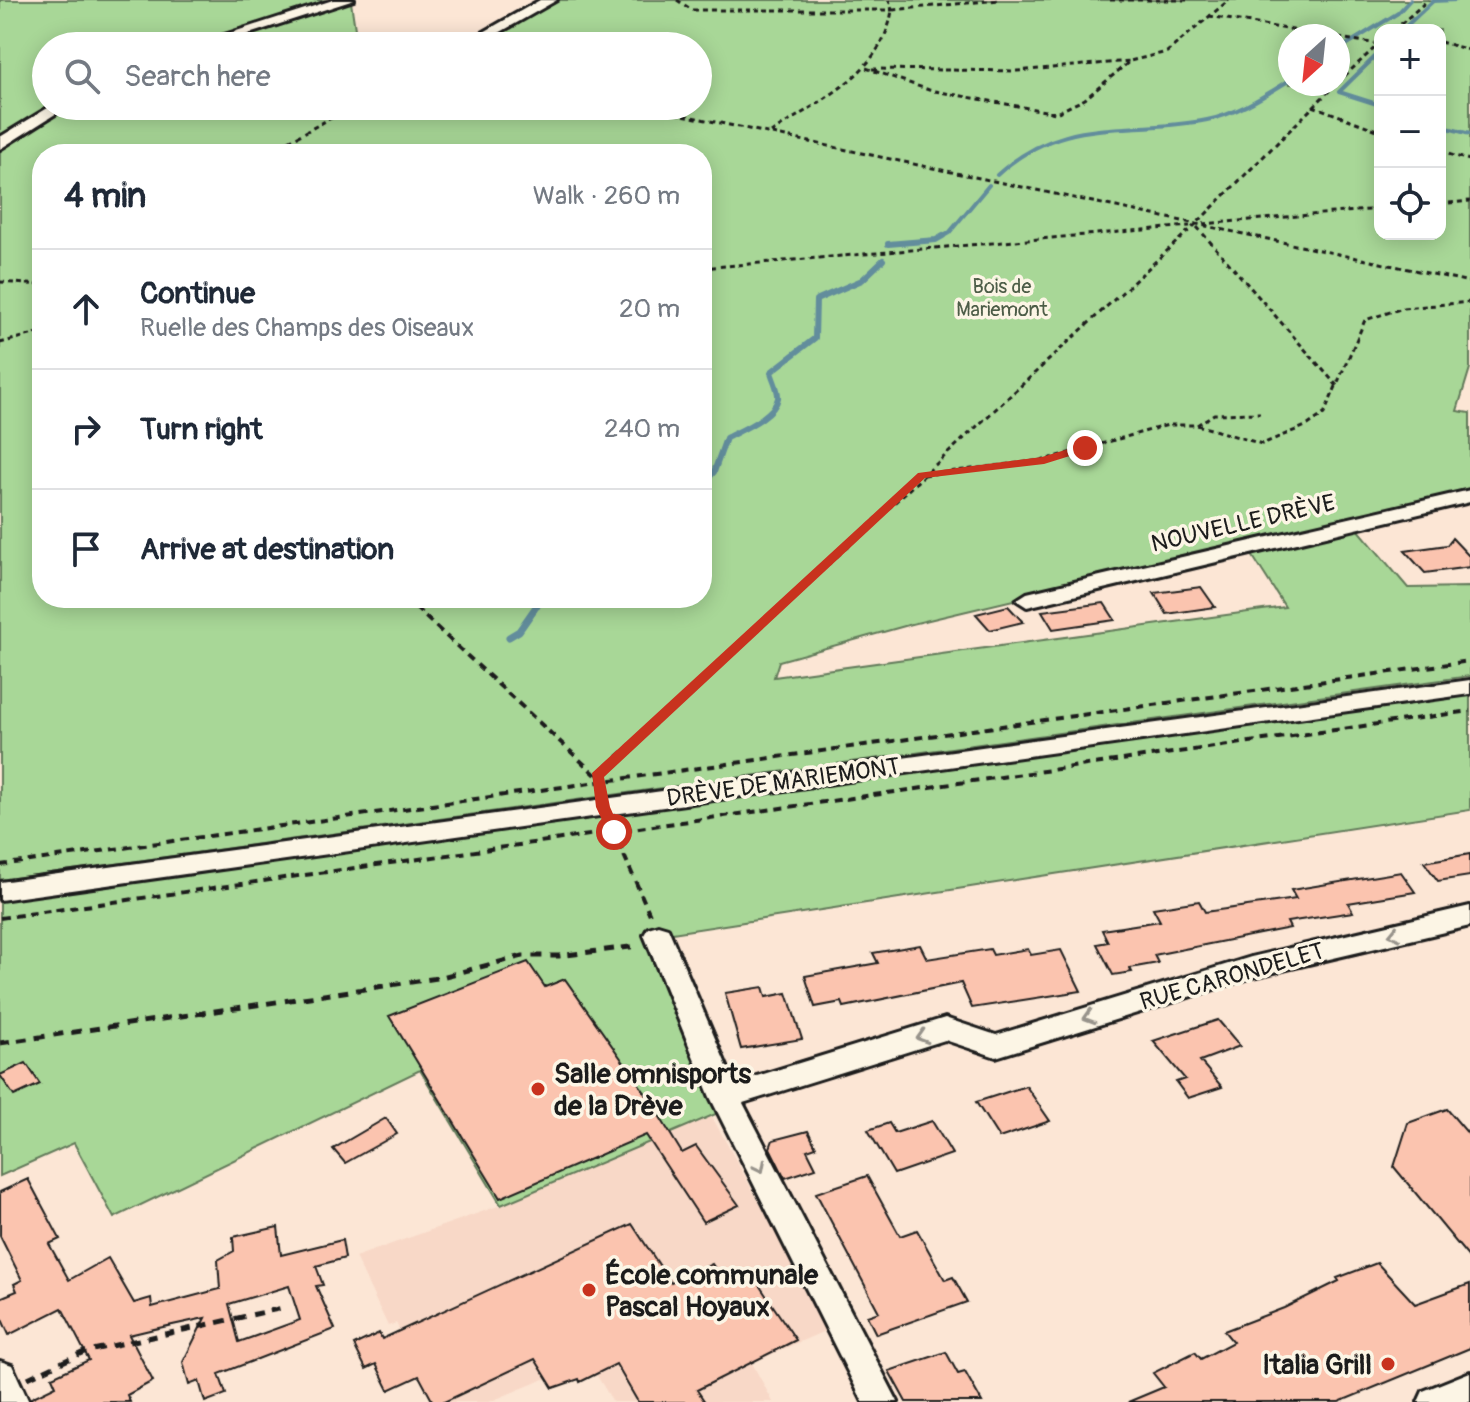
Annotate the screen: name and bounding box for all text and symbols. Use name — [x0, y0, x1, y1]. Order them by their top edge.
north arrow — [1278, 24, 1350, 96]
map controls — [1374, 24, 1446, 240]
button: + — [1374, 24, 1446, 96]
search box — [32, 32, 712, 120]
icon: search — [60, 54, 104, 98]
text: Search here — [124, 58, 271, 95]
button: − — [1374, 96, 1446, 168]
button: locate — [1374, 168, 1446, 240]
text: 4 min — [64, 175, 146, 218]
text: Walk · 260 m — [533, 180, 680, 212]
park label: Bois de Mariemont — [956, 274, 1049, 322]
text: Continue — [140, 275, 255, 312]
icon: ahead — [64, 287, 108, 331]
text: 20 m — [619, 293, 680, 325]
text: Ruelle des Champs des Oiseaux — [140, 312, 474, 344]
icon: right — [64, 407, 108, 451]
text: Turn right — [140, 411, 263, 448]
text: 240 m — [604, 413, 680, 445]
route end — [1067, 430, 1103, 466]
street label: NOUVELLE DRÈVE — [1148, 488, 1338, 559]
icon: arrive — [64, 527, 108, 571]
text: Arrive at destination — [140, 531, 394, 568]
street label: DRÈVE DE MARIEMONT — [665, 752, 902, 813]
route start — [596, 814, 632, 850]
one-way arrow — [1388, 925, 1401, 942]
street label: RUE CARONDELET — [1137, 936, 1327, 1017]
one-way arrow — [1083, 1008, 1097, 1024]
one-way arrow — [915, 1027, 929, 1043]
place label: Salle omnisports de la Drève — [554, 1057, 751, 1124]
marker: Salle omnisports de la Drève — [529, 1080, 547, 1098]
one-way arrow — [751, 1158, 766, 1173]
place label: École communale Pascal Hoyaux — [605, 1258, 819, 1325]
marker: École communale Pascal Hoyaux — [580, 1281, 598, 1299]
place label: Italia Grill — [1262, 1348, 1372, 1383]
marker: Italia Grill — [1379, 1355, 1397, 1373]

